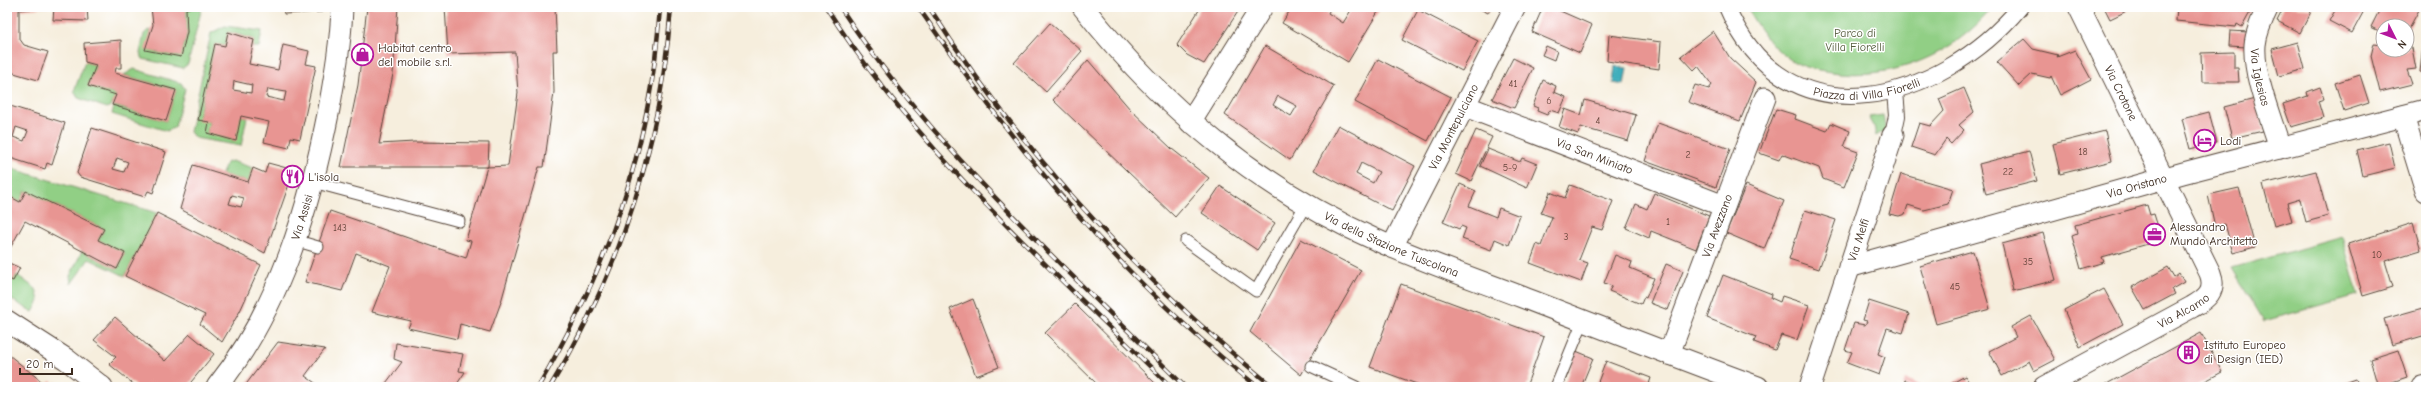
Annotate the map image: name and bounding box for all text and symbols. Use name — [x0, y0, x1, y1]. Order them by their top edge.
north arrow — [2375, 18, 2415, 58]
park label: Parco di Villa Fiorelli — [1825, 26, 1885, 54]
text: N — [2395, 37, 2409, 51]
place label: Habitat centro del mobile s.r.l. — [378, 41, 452, 69]
shop icon: Habitat centro del mobile s.r.l. — [350, 42, 376, 68]
street label: Via Iglesias — [2248, 48, 2273, 107]
street label: Via Crotone — [2102, 63, 2140, 123]
street label: Piazza di Villa Fiorelli — [1812, 75, 1922, 103]
house number: 41 — [1509, 78, 1517, 90]
street label: Via Montepulciano — [1426, 82, 1481, 172]
house number: 6 — [1546, 95, 1552, 107]
house number: 4 — [1596, 115, 1601, 127]
hotel icon: Lodi — [2191, 128, 2217, 154]
place label: Lodi — [2220, 134, 2241, 148]
street label: Via San Miniato — [1555, 135, 1635, 177]
house number: 18 — [2078, 146, 2088, 158]
house number: 2 — [1685, 149, 1691, 161]
house number: 5-9 — [1503, 162, 1517, 174]
restaurant icon: L'isola — [279, 164, 305, 190]
house number: 22 — [2003, 166, 2013, 178]
place label: L'isola — [308, 170, 339, 184]
street label: Via Oristano — [2105, 171, 2169, 201]
street label: Via Avezzano — [1699, 192, 1735, 259]
street label: Via Assisi — [288, 193, 316, 242]
street label: Via della Stazione Tuscolana — [1322, 209, 1461, 280]
house number: 1 — [1666, 216, 1670, 228]
street label: Via Melfi — [1845, 217, 1872, 263]
place label: Alessandro Mundo Architetto — [2170, 220, 2258, 248]
office icon: Alessandro Mundo Architetto — [2141, 221, 2167, 247]
house number: 143 — [333, 222, 347, 234]
house number: 3 — [1563, 231, 1569, 243]
house number: 10 — [2372, 249, 2382, 261]
house number: 35 — [2023, 256, 2033, 268]
house number: 45 — [1950, 281, 1960, 293]
street label: Via Alcamo — [2155, 291, 2212, 331]
place label: Istituto Europeo di Design (IED) — [2204, 338, 2286, 366]
building icon: Istituto Europeo di Design (IED) — [2175, 339, 2201, 365]
scale bar — [20, 350, 72, 376]
text: 20 m — [26, 357, 54, 371]

